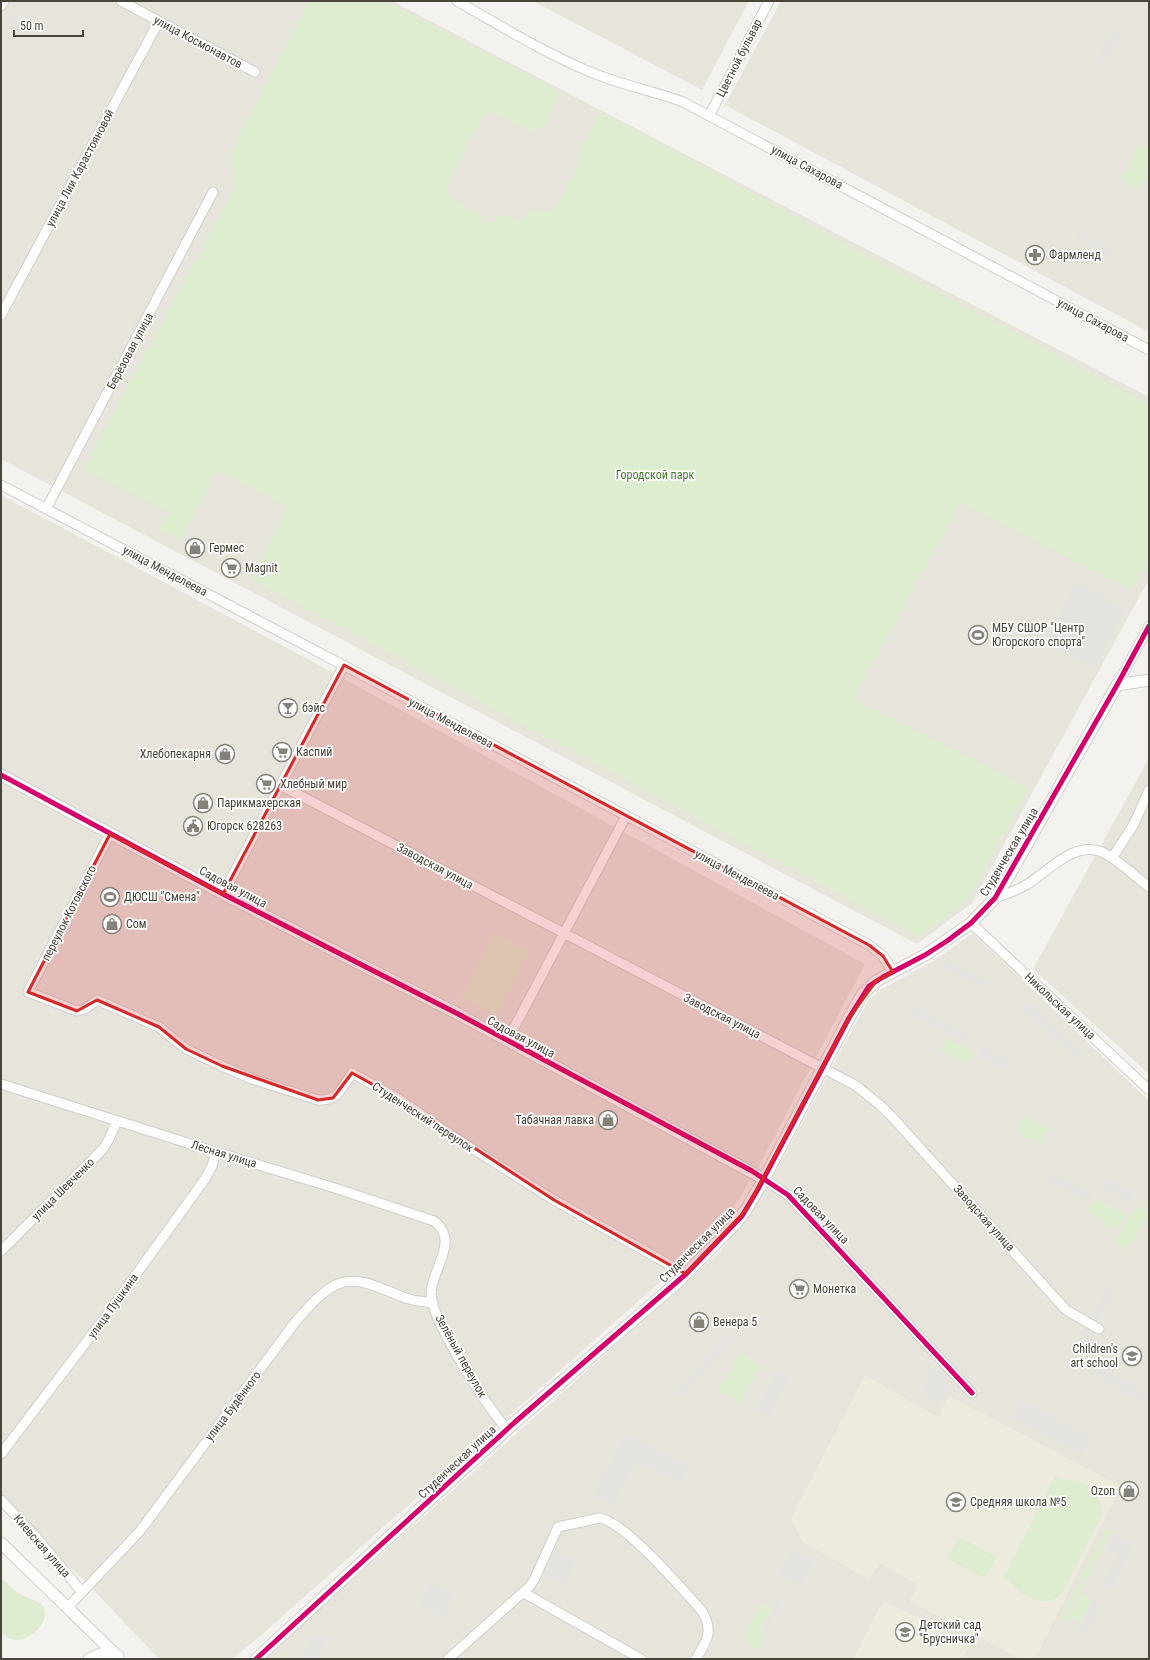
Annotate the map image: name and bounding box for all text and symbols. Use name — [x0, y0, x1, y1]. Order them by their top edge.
scale bar — [14, 12, 83, 38]
street label: улица Космонавтов — [151, 13, 245, 71]
street label: Цветной бульвар — [713, 17, 765, 99]
text: 50 m — [20, 19, 44, 33]
street label: улица Лии Карастояновой — [43, 107, 117, 229]
street label: улица Сахарова — [769, 142, 845, 192]
pharmacy icon: Фармленд — [1024, 244, 1046, 266]
place label: Фармленд — [1049, 248, 1101, 262]
street label: улица Сахарова — [1055, 295, 1131, 345]
street label: Берёзовая улица — [104, 310, 156, 392]
park label: Городской парк — [616, 468, 694, 482]
shop icon: Гермес — [184, 537, 206, 559]
place label: Гермес — [209, 541, 245, 555]
street label: улица Менделеева — [120, 543, 210, 599]
supermarket icon: Magnit — [220, 557, 242, 579]
place label: Magnit — [245, 561, 278, 575]
place label: МБУ СШОР "Центр Югорского спорта" — [992, 621, 1085, 649]
sports icon: МБУ СШОР "Центр Югорского спорта" — [967, 624, 989, 646]
street label: улица Менделеева — [406, 695, 496, 751]
bar icon: бэйс — [277, 697, 299, 719]
place label: бэйс — [302, 701, 326, 715]
supermarket icon: Каспий — [271, 741, 293, 763]
shop icon: Хлебопекарня — [214, 743, 236, 765]
place label: Каспий — [296, 745, 332, 759]
place label: Хлебопекарня — [140, 747, 211, 761]
supermarket icon: Хлебный мир — [255, 773, 277, 795]
place label: Хлебный мир — [280, 777, 347, 791]
shop icon: Парикмахерская — [192, 792, 214, 814]
place label: Парикмахерская — [217, 796, 301, 810]
street label: Студенческая улица — [977, 805, 1041, 899]
public building icon: Югорск 628263 — [182, 815, 204, 837]
place label: Югорск 628263 — [207, 819, 282, 833]
street label: Заводская улица — [394, 840, 476, 892]
street label: улица Менделеева — [692, 847, 782, 903]
street label: переулок Котовского — [39, 863, 99, 963]
street label: Садовая улица — [197, 863, 269, 911]
sports icon: ДЮСШ "Смена" — [99, 886, 121, 908]
place label: ДЮСШ "Смена" — [124, 890, 200, 904]
shop icon: Сом — [101, 913, 123, 935]
place label: Сом — [126, 917, 147, 931]
street label: Никольская улица — [1022, 970, 1098, 1043]
street label: Заводская улица — [681, 991, 763, 1042]
street label: Садовая улица — [485, 1013, 557, 1061]
street label: Студенческий переулок — [370, 1079, 477, 1155]
shop icon: Табачная лавка — [597, 1109, 619, 1131]
place label: Табачная лавка — [516, 1113, 594, 1127]
street label: Лесная улица — [189, 1137, 259, 1171]
street label: улица Шевченко — [29, 1155, 97, 1223]
street label: Заводская улица — [950, 1182, 1018, 1254]
street label: Садовая улица — [790, 1183, 852, 1247]
street label: Студенческая улица — [656, 1204, 738, 1286]
street label: улица Пушкина — [85, 1271, 141, 1341]
supermarket icon: Монетка — [788, 1278, 810, 1300]
place label: Монетка — [813, 1282, 857, 1296]
shop icon: Венера 5 — [688, 1311, 710, 1333]
street label: Зелёный переулок — [432, 1312, 490, 1400]
place label: Венера 5 — [713, 1315, 757, 1329]
place label: Children's art school — [1070, 1342, 1118, 1370]
school or university icon: Children's art school — [1121, 1345, 1143, 1367]
street label: улица Будённого — [202, 1368, 264, 1444]
street label: Студенческая улица — [415, 1422, 499, 1502]
shop icon: Ozon — [1118, 1480, 1140, 1502]
place label: Ozon — [1091, 1484, 1115, 1498]
school or university icon: Средняя школа №5 — [945, 1491, 967, 1513]
place label: Средняя школа №5 — [970, 1495, 1066, 1509]
street label: Киевская улица — [11, 1512, 73, 1581]
place label: Детский сад "Брусничка" — [919, 1618, 982, 1646]
school or university icon: Детский сад "Брусничка" — [894, 1621, 916, 1643]

